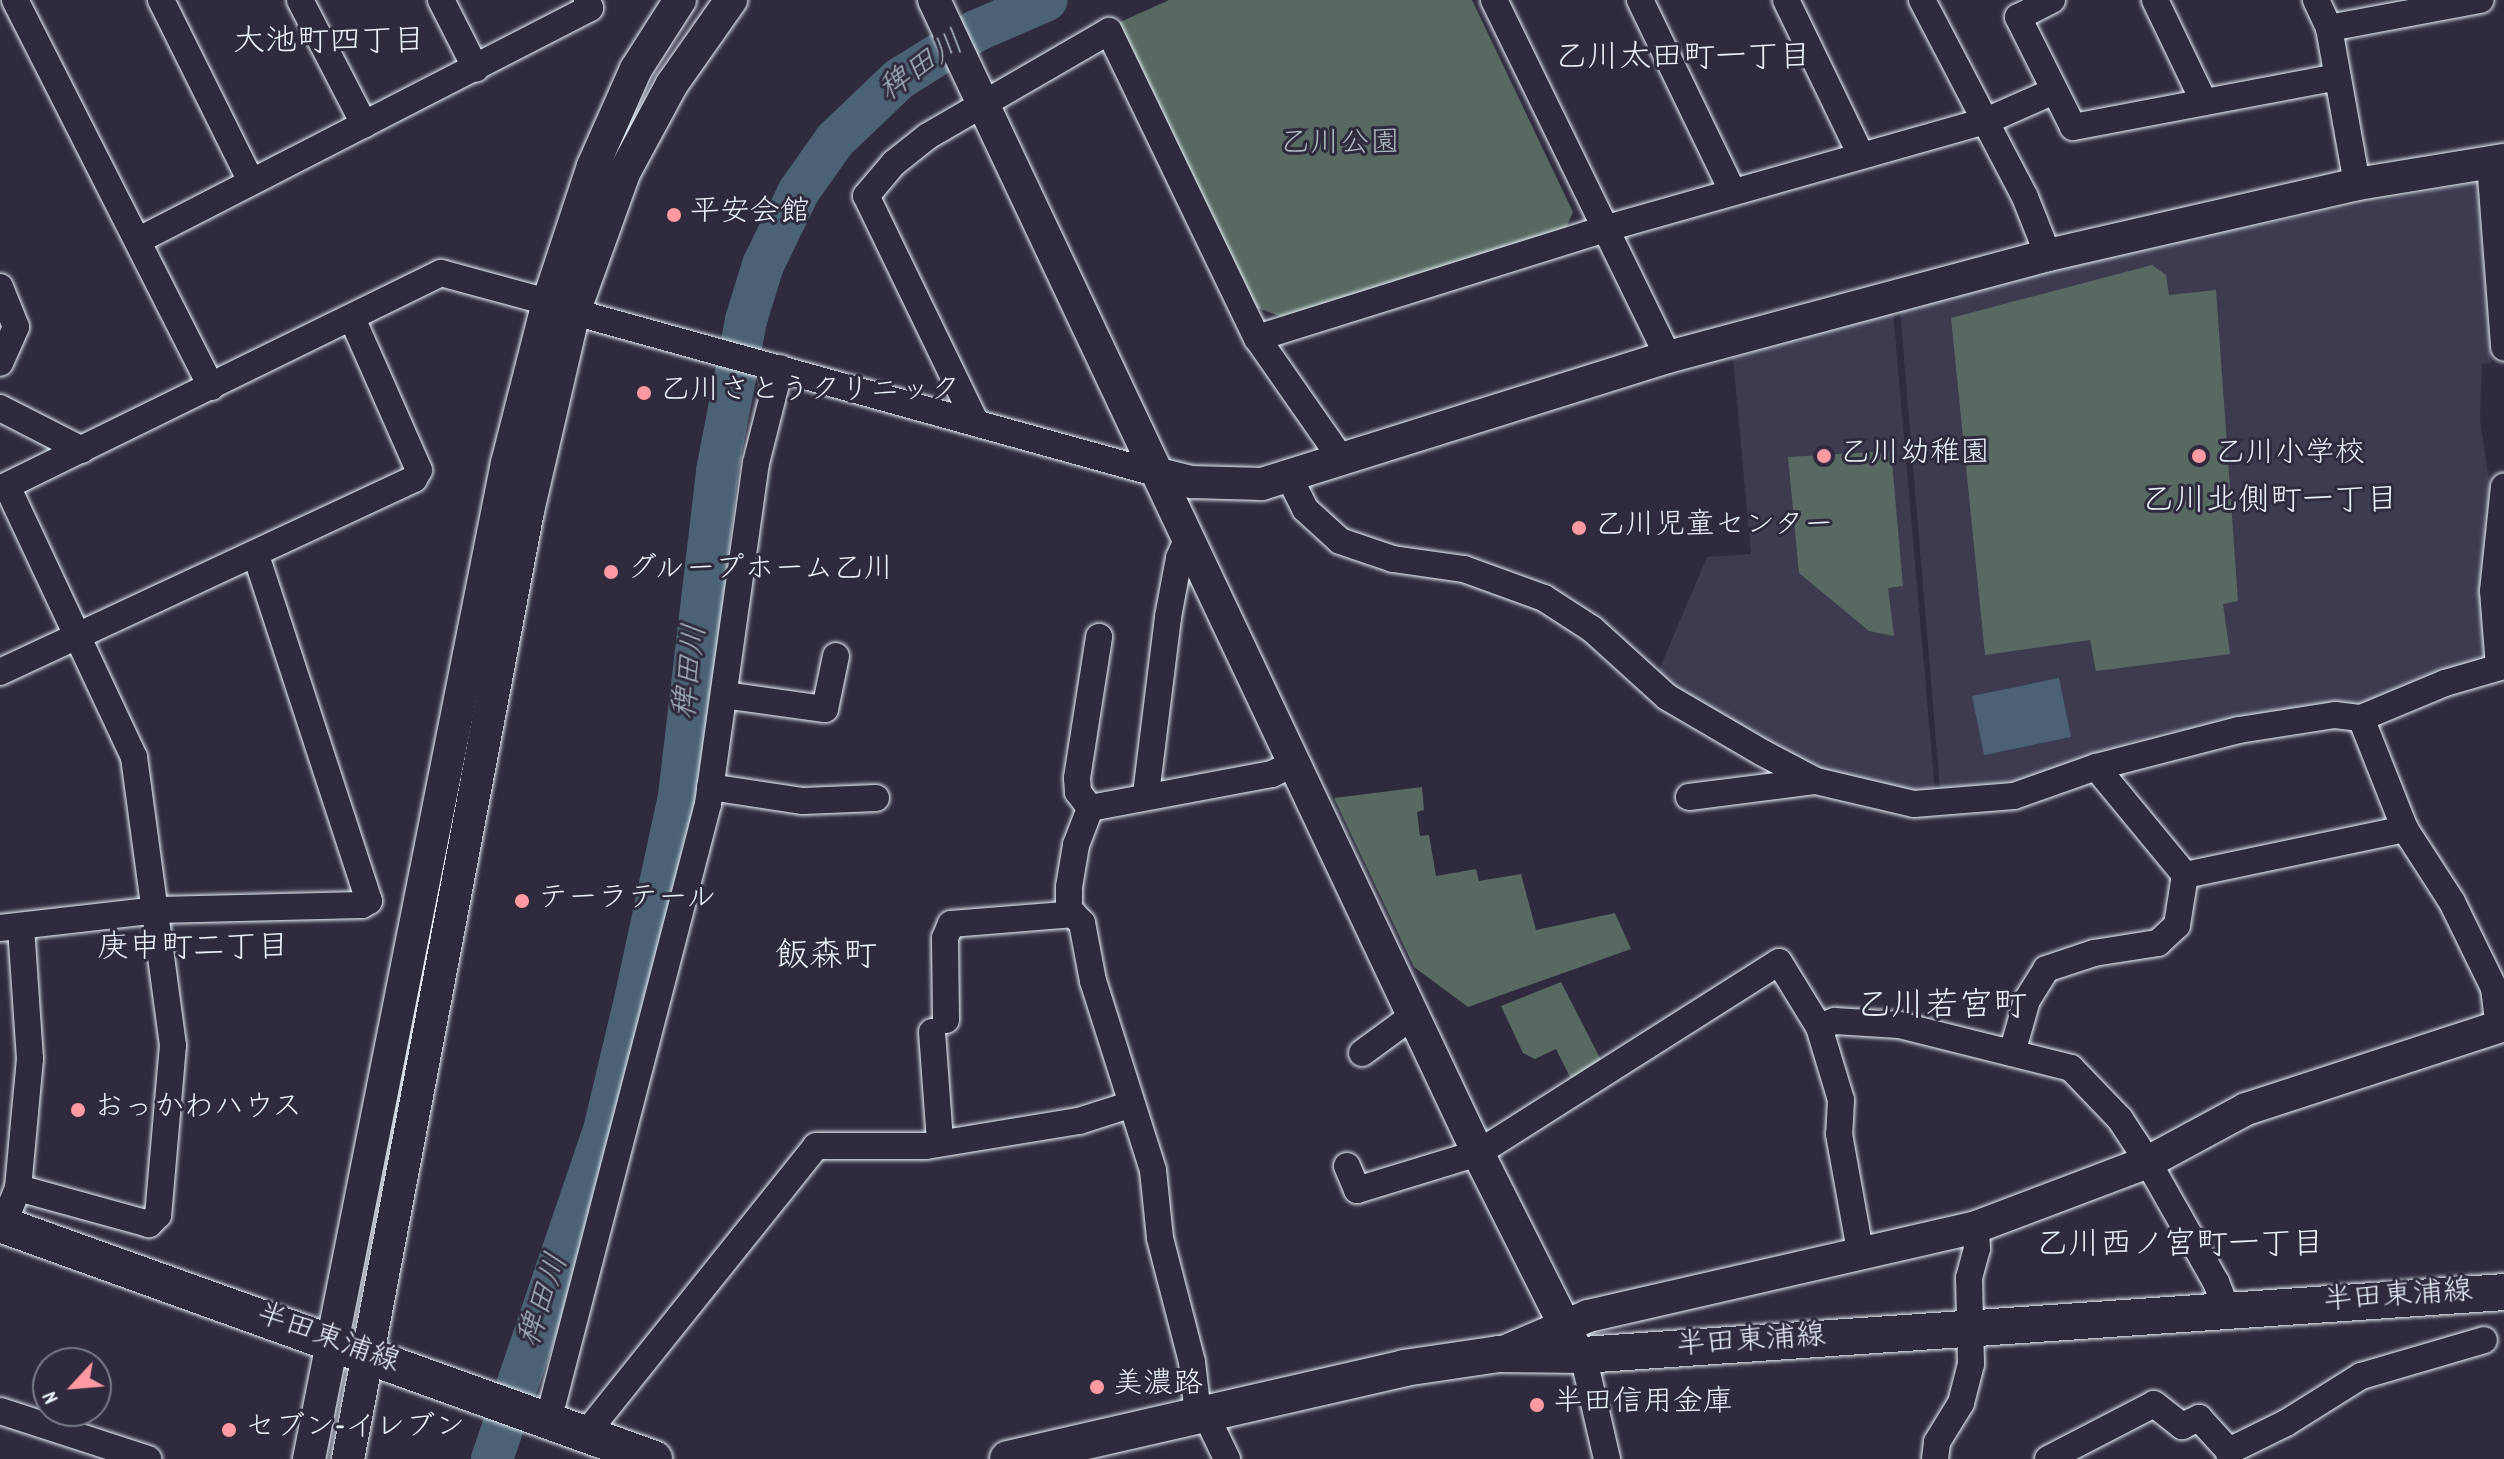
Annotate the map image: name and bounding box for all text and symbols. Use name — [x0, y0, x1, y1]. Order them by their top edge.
district label: 大池町四丁目 — [233, 25, 425, 63]
water label: 稗田川 — [873, 26, 973, 112]
district label: 乙川太田町一丁目 — [1555, 41, 1811, 79]
park label: 乙川公園 — [1280, 128, 1400, 164]
place label: 平安会館 — [690, 197, 810, 233]
marker: 平安会館 — [665, 206, 683, 224]
place label: 乙川さとうクリニック — [660, 375, 960, 411]
marker: 乙川さとうクリニック — [635, 384, 653, 402]
place label: 乙川幼稚園 — [1840, 438, 1990, 474]
place label: 乙川小学校 — [2215, 438, 2365, 474]
marker: 乙川幼稚園 — [1815, 447, 1833, 465]
marker: 乙川小学校 — [2190, 447, 2208, 465]
district label: 乙川北側町一丁目 — [2142, 484, 2398, 522]
place label: 乙川児童センター — [1595, 510, 1835, 546]
marker: 乙川児童センター — [1570, 519, 1588, 537]
place label: グループホーム乙川 — [627, 554, 898, 590]
marker: グループホーム乙川 — [602, 563, 620, 581]
water label: 稗田川 — [668, 622, 718, 722]
place label: テーラテール — [538, 883, 718, 919]
marker: テーラテール — [513, 892, 531, 910]
district label: 庚申町二丁目 — [97, 931, 289, 969]
district label: 飯森町 — [775, 939, 877, 979]
district label: 乙川若宮町 — [1857, 989, 2027, 1029]
place label: おっかわハウス — [94, 1092, 304, 1128]
marker: おっかわハウス — [69, 1101, 87, 1119]
district label: 乙川西ノ宮町一丁目 — [2036, 1228, 2324, 1266]
water label: 稗田川 — [512, 1249, 580, 1353]
street label: 半田東浦線 — [2322, 1276, 2474, 1322]
street label: 半田東浦線 — [250, 1298, 404, 1384]
street label: 半田東浦線 — [1675, 1321, 1827, 1367]
north arrow — [32, 1347, 112, 1427]
place label: 美濃路 — [1113, 1369, 1203, 1405]
marker: 美濃路 — [1088, 1378, 1106, 1396]
text: N — [35, 1385, 68, 1409]
place label: 半田信用金庫 — [1553, 1387, 1733, 1423]
marker: 半田信用金庫 — [1528, 1396, 1546, 1414]
place label: セブン-イレブン — [245, 1412, 465, 1448]
marker: セブン-イレブン — [220, 1421, 238, 1439]

